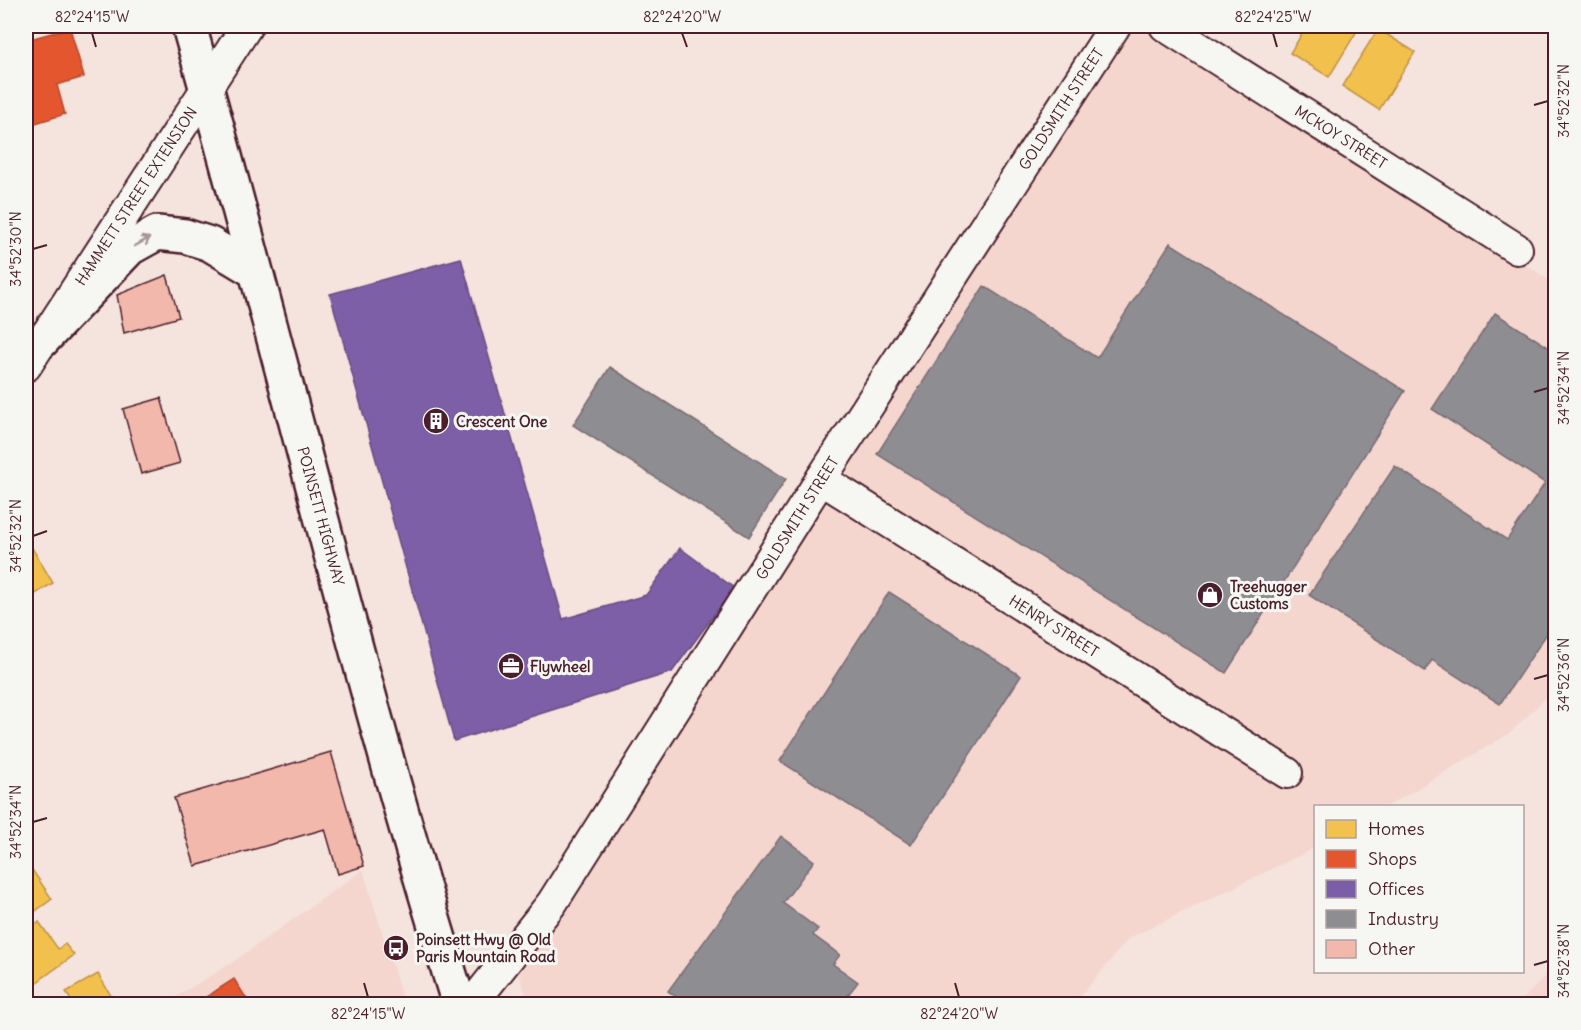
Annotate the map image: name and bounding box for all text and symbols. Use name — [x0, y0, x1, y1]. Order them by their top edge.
text: 82°24'15"W — [55, 7, 130, 26]
text: 82°24'20"W — [643, 7, 721, 26]
text: 82°24'25"W — [1235, 7, 1312, 26]
street label: GOLDSMITH STREET — [1014, 44, 1108, 174]
text: 34°52'32"N — [1554, 64, 1573, 138]
street label: MCKOY STREET — [1291, 101, 1391, 173]
street label: HAMMETT STREET EXTENSION — [71, 103, 201, 289]
text: 34°52'30"N — [6, 211, 25, 287]
one-way arrow — [133, 236, 150, 248]
text: 34°52'34"N — [1554, 351, 1573, 425]
building icon: Crescent One — [421, 406, 451, 436]
place label: Crescent One — [456, 412, 547, 431]
street label: POINSETT HIGHWAY — [293, 445, 349, 588]
street label: GOLDSMITH STREET — [751, 453, 843, 583]
text: 34°52'32"N — [6, 499, 25, 573]
place label: Treehugger Customs — [1230, 577, 1308, 613]
shop icon: Treehugger Customs — [1195, 580, 1225, 610]
street label: HENRY STREET — [1006, 591, 1103, 661]
text: 34°52'36"N — [1554, 638, 1573, 712]
office icon: Flywheel — [496, 651, 526, 681]
place label: Flywheel — [530, 657, 590, 677]
text: 34°52'34"N — [6, 785, 25, 859]
legend — [1314, 805, 1524, 973]
text: Homes — [1368, 817, 1425, 840]
text: Shops — [1368, 847, 1417, 870]
text: Offices — [1368, 877, 1424, 900]
text: Industry — [1368, 907, 1439, 930]
text: 34°52'38"N — [1554, 924, 1573, 998]
place label: Poinsett Hwy @ Old Paris Mountain Road — [416, 930, 555, 966]
bus stop icon: Poinsett Hwy @ Old Paris Mountain Road — [381, 933, 411, 963]
text: Other — [1368, 937, 1416, 960]
text: 82°24'15"W — [331, 1004, 406, 1023]
text: 82°24'20"W — [920, 1004, 998, 1023]

